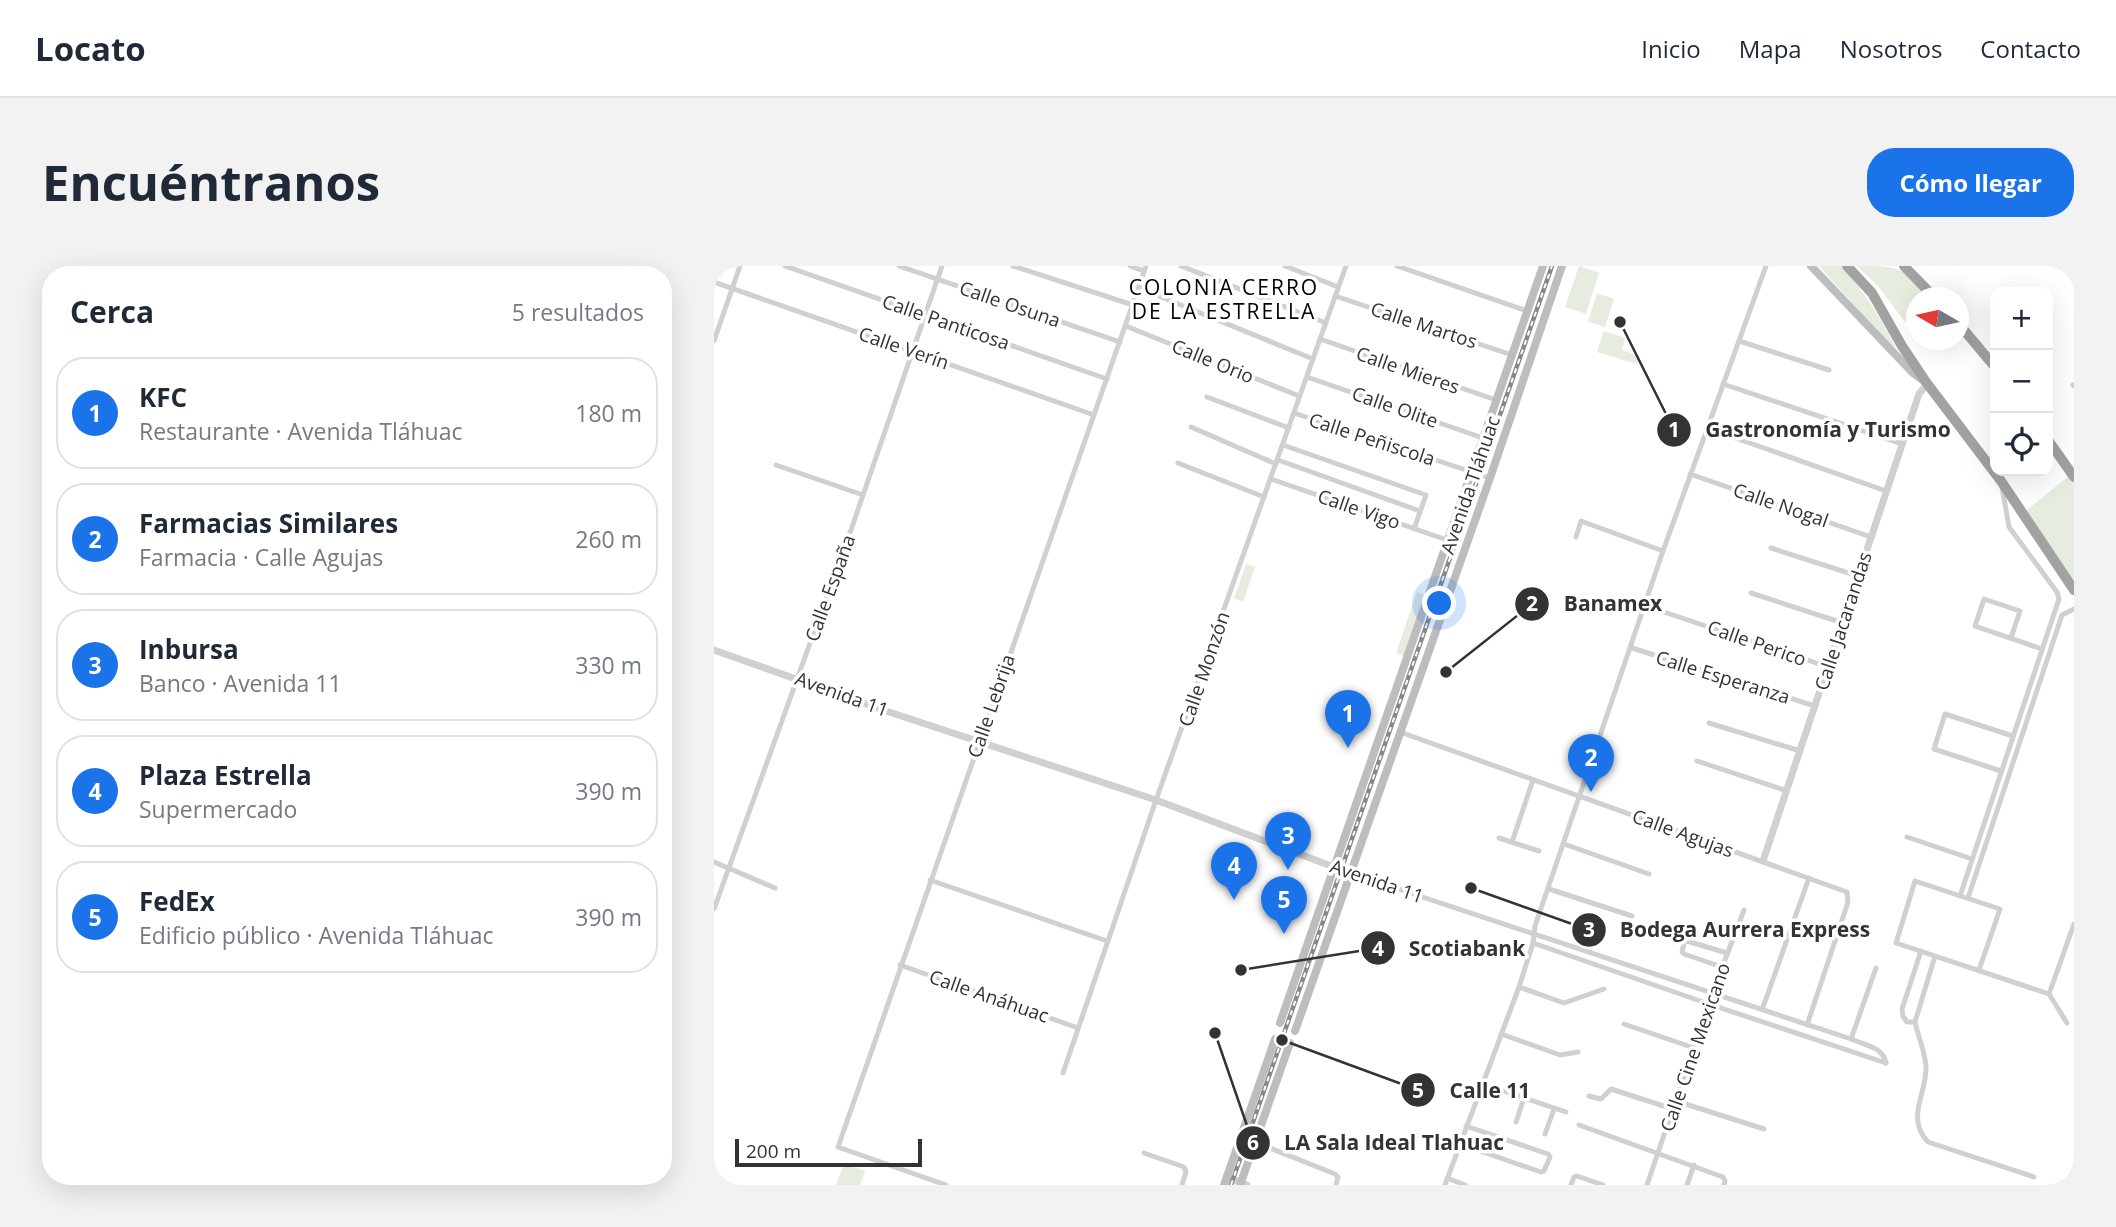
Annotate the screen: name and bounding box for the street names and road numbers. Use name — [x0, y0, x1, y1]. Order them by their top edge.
street label: Calle Osuna — [956, 275, 1064, 333]
street label: Calle Panticosa — [879, 288, 1013, 356]
street label: Calle Martos — [1367, 296, 1481, 354]
street label: Calle Verín — [855, 320, 953, 376]
street label: Calle Orio — [1168, 333, 1258, 389]
street label: Calle Mieres — [1353, 340, 1463, 400]
street label: Calle Olite — [1348, 380, 1442, 434]
street label: Calle Peñiscola — [1306, 406, 1438, 472]
street label: Avenida Tláhuac — [1434, 412, 1506, 558]
street label: Calle Nogal — [1730, 477, 1832, 533]
street label: Calle Vigo — [1314, 483, 1404, 535]
street label: Calle España — [799, 531, 861, 645]
street label: Calle Jacarandas — [1808, 548, 1878, 694]
street label: Calle Monzón — [1172, 608, 1236, 730]
street label: Calle Perico — [1704, 614, 1810, 672]
street label: Calle Esperanza — [1653, 644, 1793, 710]
street label: Calle Lebrija — [961, 651, 1021, 761]
street label: Avenida 11 — [792, 665, 892, 723]
street label: Calle Agujas — [1629, 803, 1737, 863]
street label: Avenida 11 — [1327, 853, 1427, 909]
street label: Calle Cine Mexicano — [1654, 959, 1736, 1135]
street label: Calle Anáhuac — [926, 963, 1052, 1029]

